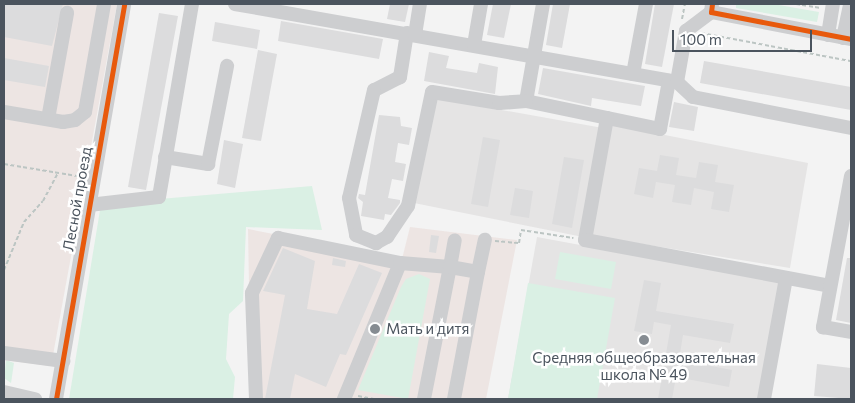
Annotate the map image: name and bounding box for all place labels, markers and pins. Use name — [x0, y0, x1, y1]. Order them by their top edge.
place label: Мать и дитя — [386, 320, 469, 338]
marker: Мать и дитя — [368, 322, 382, 336]
marker: Средняя общеобразовательная школа № 49 — [638, 334, 650, 346]
place label: Средняя общеобразовательная школа № 49 — [532, 348, 756, 383]

